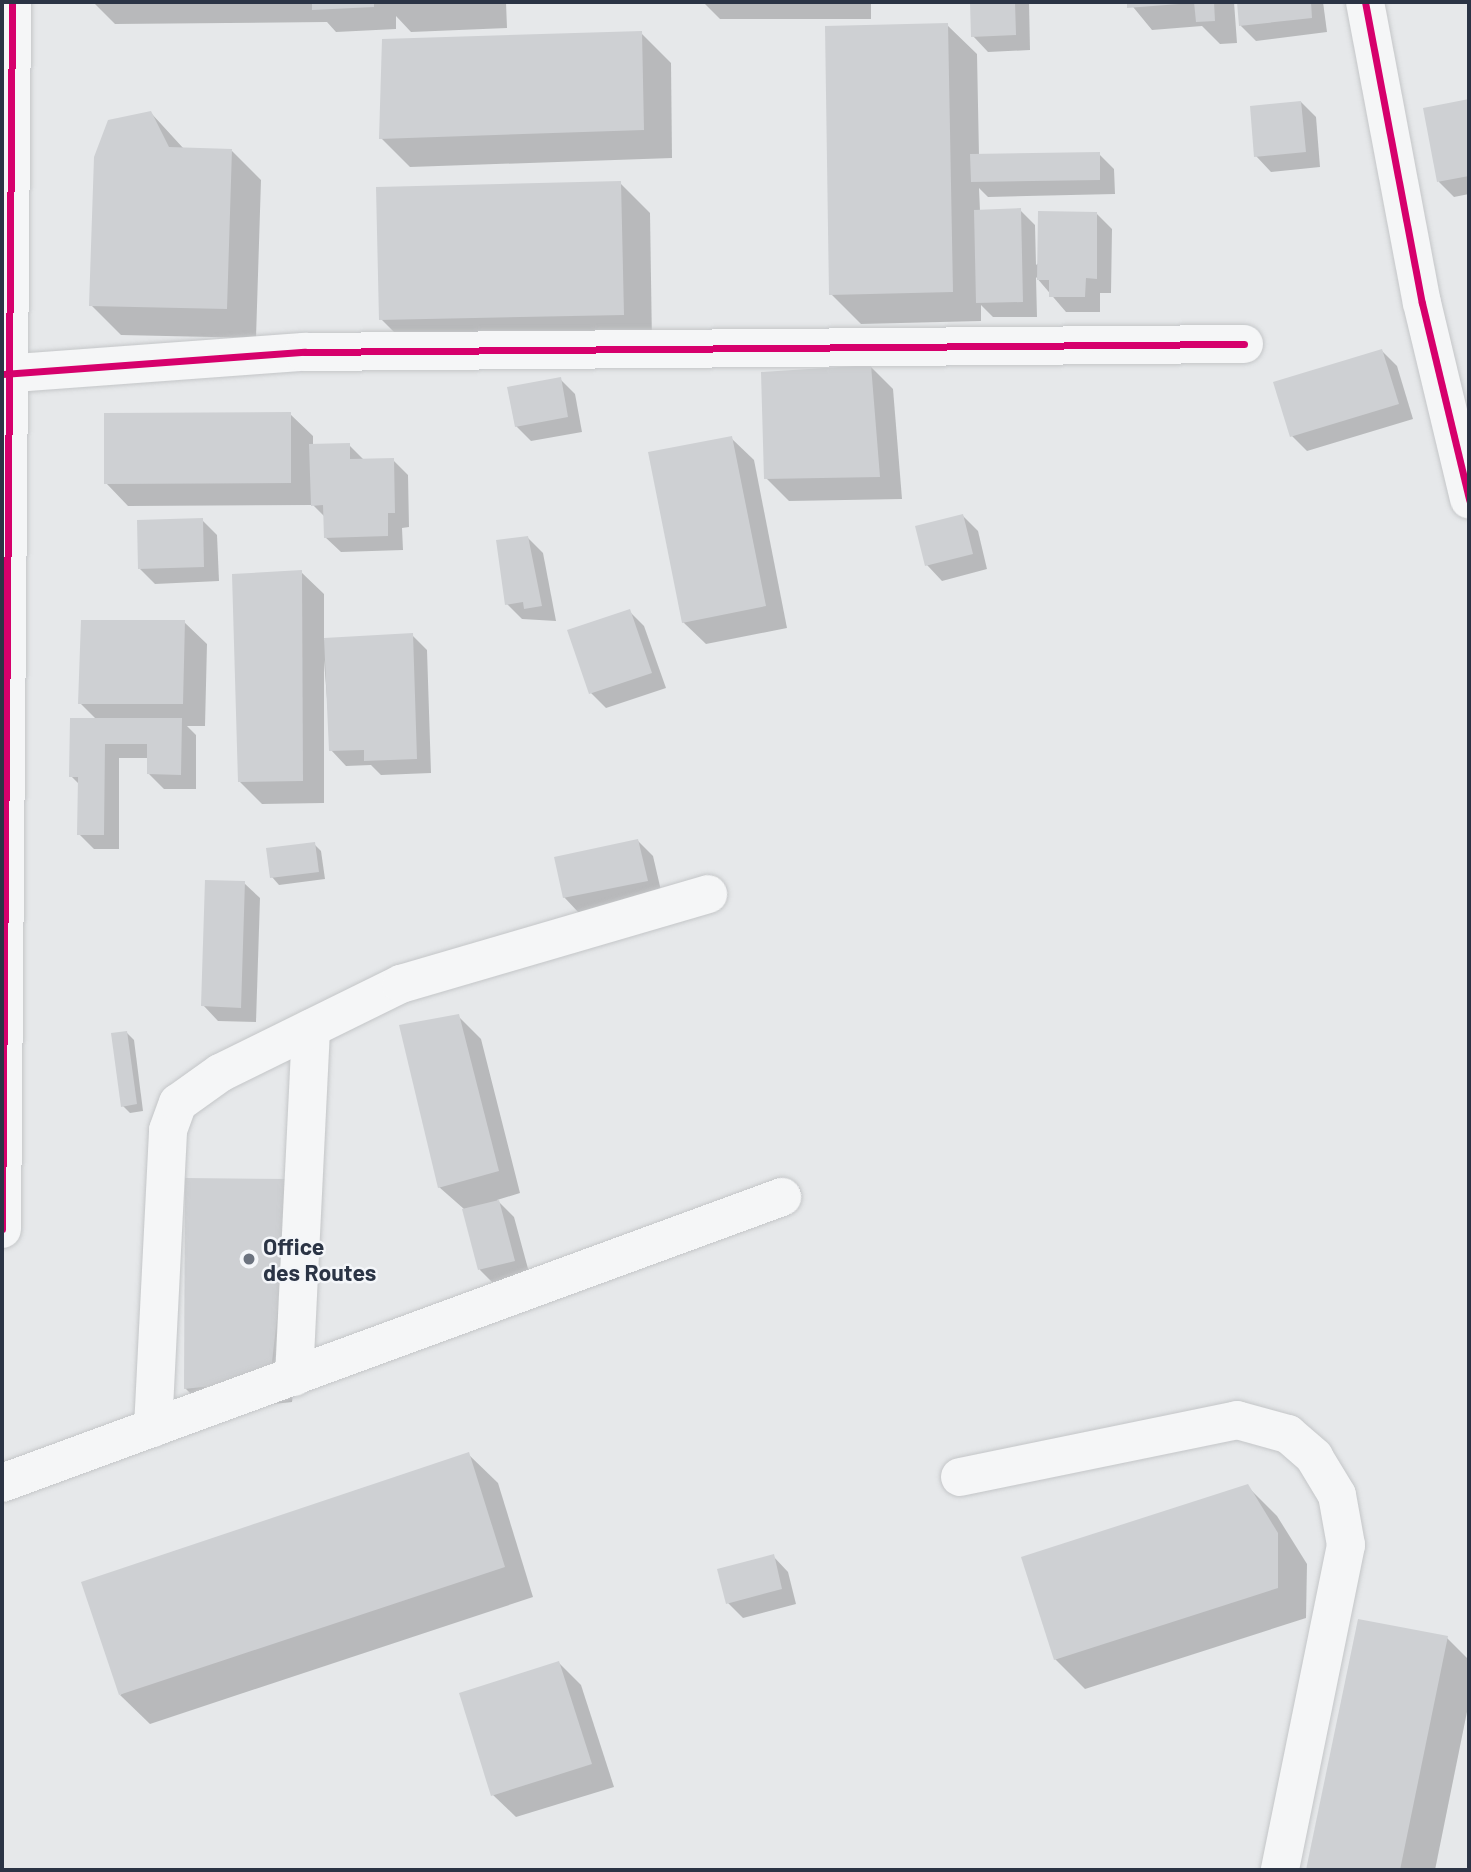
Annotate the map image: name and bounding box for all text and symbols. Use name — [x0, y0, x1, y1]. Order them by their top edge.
place label: Office des Routes — [263, 1232, 376, 1286]
marker: Office des Routes — [241, 1251, 257, 1267]

